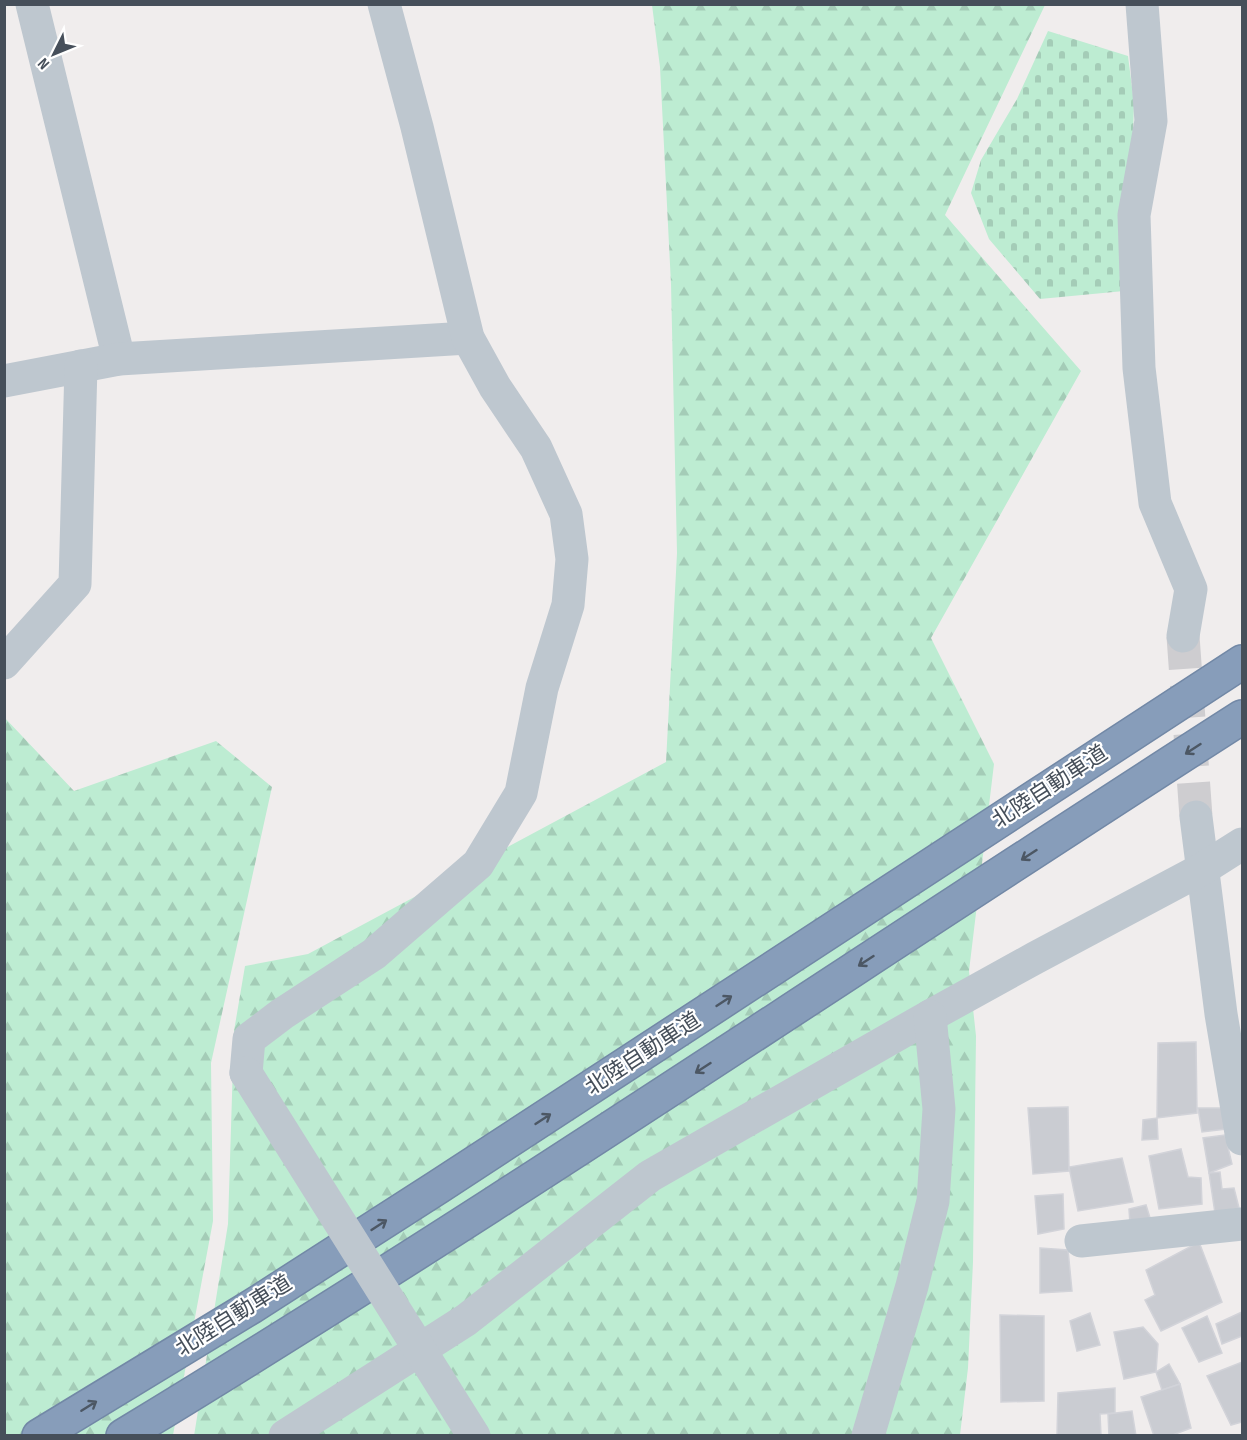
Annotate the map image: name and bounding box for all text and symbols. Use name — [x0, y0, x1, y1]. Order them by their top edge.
north arrow — [24, 24, 84, 84]
text: N — [34, 54, 54, 73]
street label: 北陸自動車道 — [987, 740, 1113, 834]
one-way arrow — [1185, 743, 1202, 755]
one-way arrow — [1021, 848, 1038, 861]
one-way arrow — [858, 955, 875, 967]
one-way arrow — [715, 995, 731, 1007]
street label: 北陸自動車道 — [580, 1007, 706, 1101]
one-way arrow — [695, 1062, 712, 1074]
one-way arrow — [534, 1113, 551, 1125]
one-way arrow — [370, 1218, 387, 1230]
street label: 北陸自動車道 — [171, 1270, 297, 1362]
one-way arrow — [80, 1399, 97, 1411]

